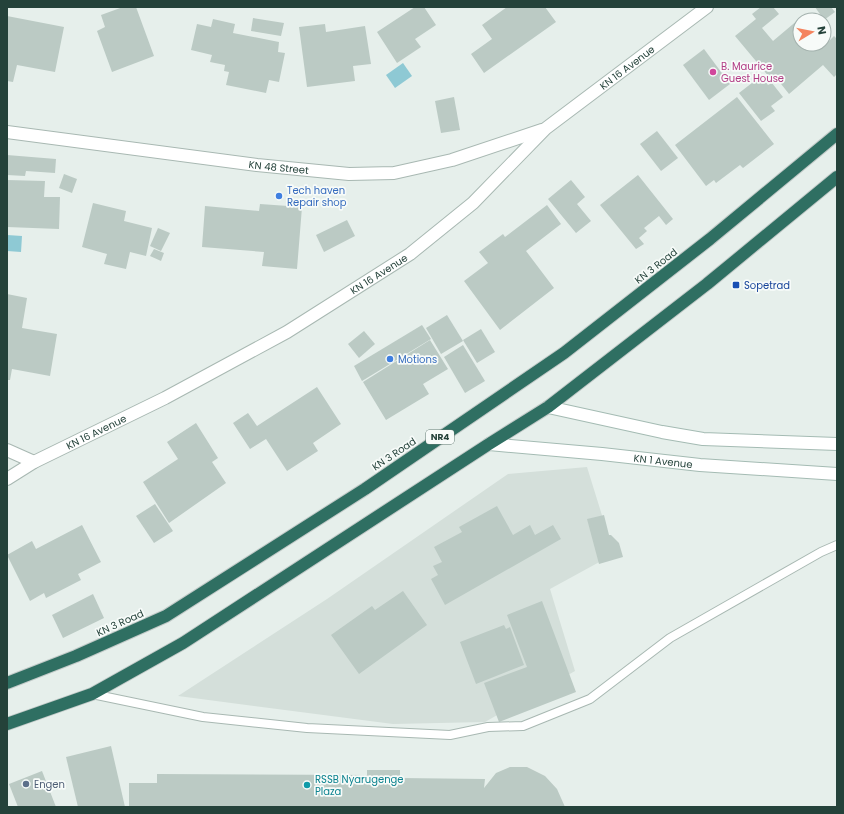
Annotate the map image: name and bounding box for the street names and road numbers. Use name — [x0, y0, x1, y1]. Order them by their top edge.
street label: KN 16 Avenue — [596, 42, 658, 93]
street label: KN 48 Street — [248, 156, 310, 178]
street label: KN 3 Road — [632, 245, 680, 287]
street label: KN 16 Avenue — [347, 250, 410, 298]
street label: KN 16 Avenue — [63, 411, 129, 453]
road number: NR4 — [426, 430, 454, 444]
street label: KN 3 Road — [369, 434, 419, 474]
street label: KN 1 Avenue — [633, 450, 693, 472]
street label: KN 3 Road — [94, 606, 146, 640]

